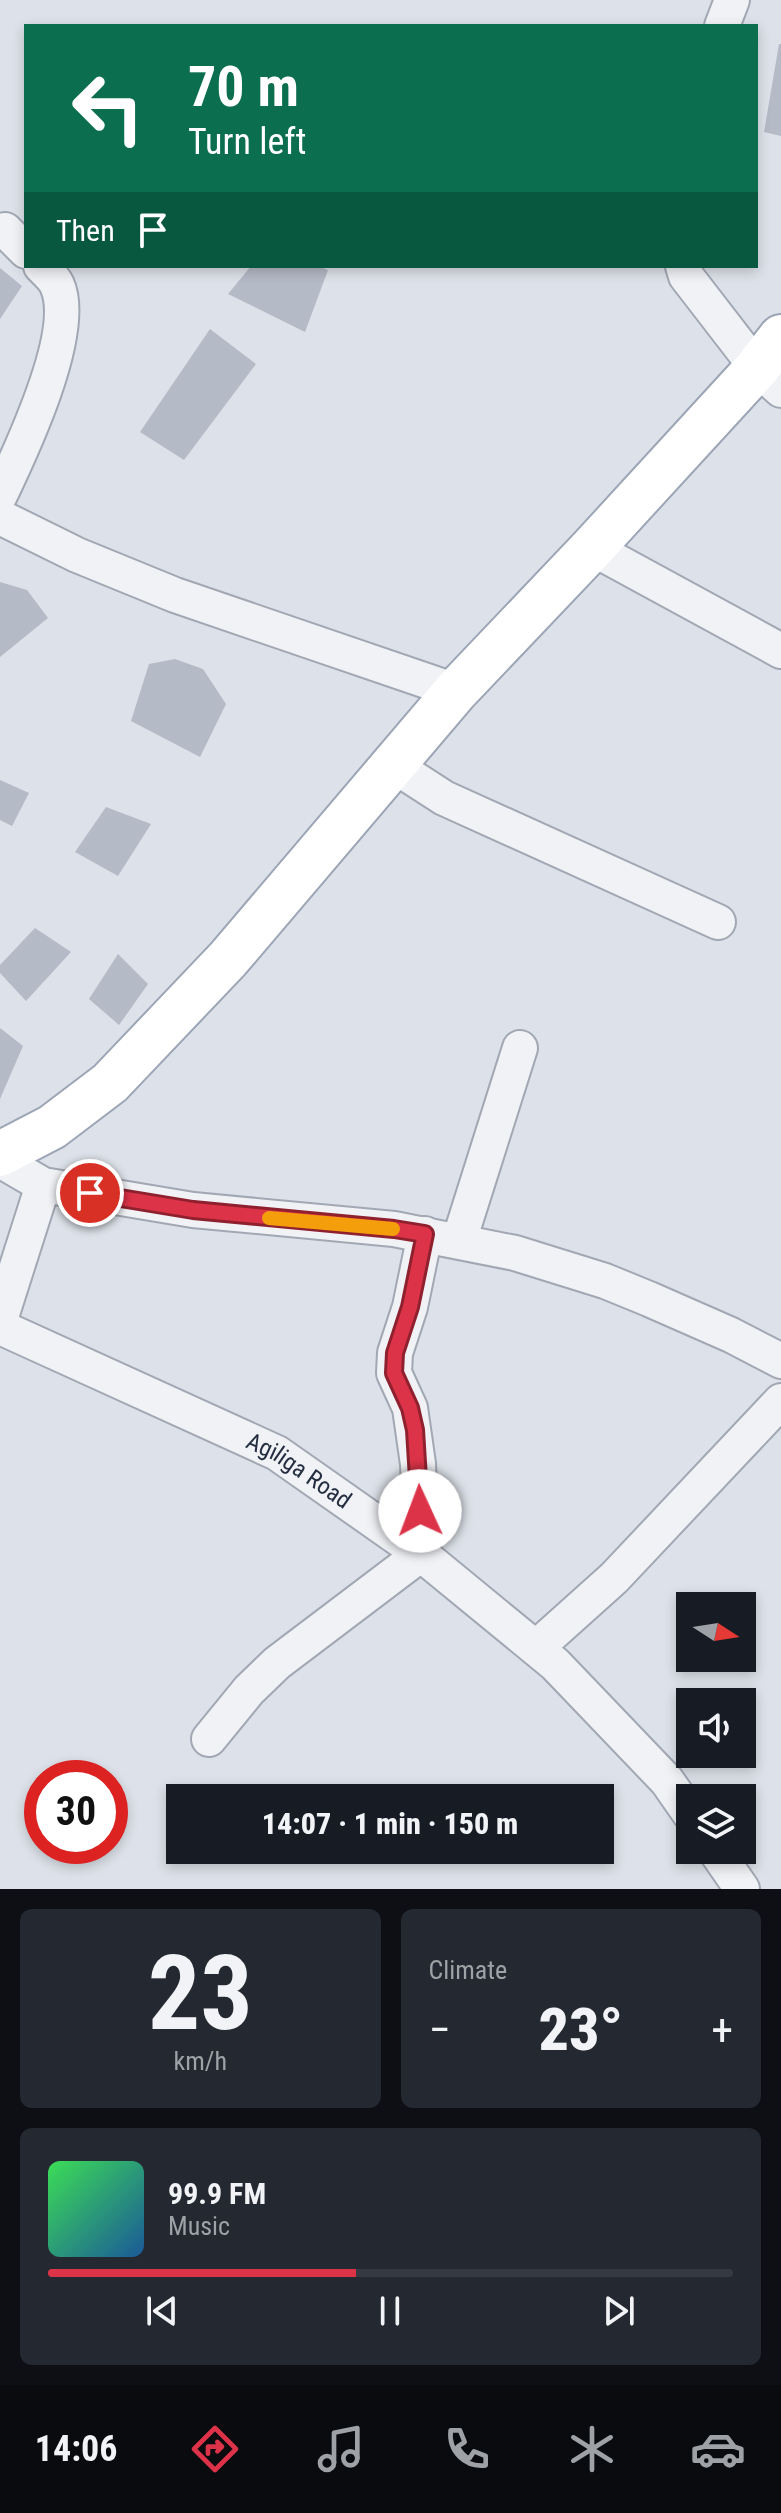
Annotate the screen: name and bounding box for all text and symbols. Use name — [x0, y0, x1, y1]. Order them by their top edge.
text: 70 m — [188, 54, 299, 120]
icon: left — [56, 56, 160, 160]
text: Turn left — [188, 121, 306, 163]
icon: arrive — [131, 208, 175, 252]
text: Then — [56, 213, 115, 248]
pin — [56, 1159, 124, 1227]
icon: arrive — [68, 1171, 112, 1215]
street label: Agiliga Road — [242, 1427, 357, 1515]
position arrow — [378, 1469, 462, 1553]
north arrow — [676, 1592, 756, 1672]
map controls — [676, 1592, 756, 1864]
button: sound — [676, 1688, 756, 1768]
speed limit sign: 30 — [24, 1760, 128, 1864]
button: layers — [676, 1784, 756, 1864]
text: 14:07 · 1 min · 150 m — [262, 1806, 518, 1841]
text: 23 — [148, 1933, 253, 2054]
text: Climate — [429, 1955, 507, 1985]
text: 23° — [539, 1994, 623, 2065]
text: − — [429, 2004, 451, 2056]
text: + — [711, 2004, 733, 2056]
text: km/h — [174, 2046, 227, 2076]
text: 99.9 FM — [168, 2176, 266, 2211]
text: Music — [168, 2211, 230, 2241]
icon: previous — [140, 2289, 184, 2333]
icon: pause — [368, 2289, 412, 2333]
icon: next — [597, 2289, 641, 2333]
icon: directions — [187, 2421, 243, 2477]
icon: music — [313, 2421, 369, 2477]
icon: phone — [439, 2421, 495, 2477]
icon: climate — [564, 2421, 620, 2477]
icon: car — [690, 2421, 746, 2477]
text: 14:06 — [35, 2428, 117, 2470]

